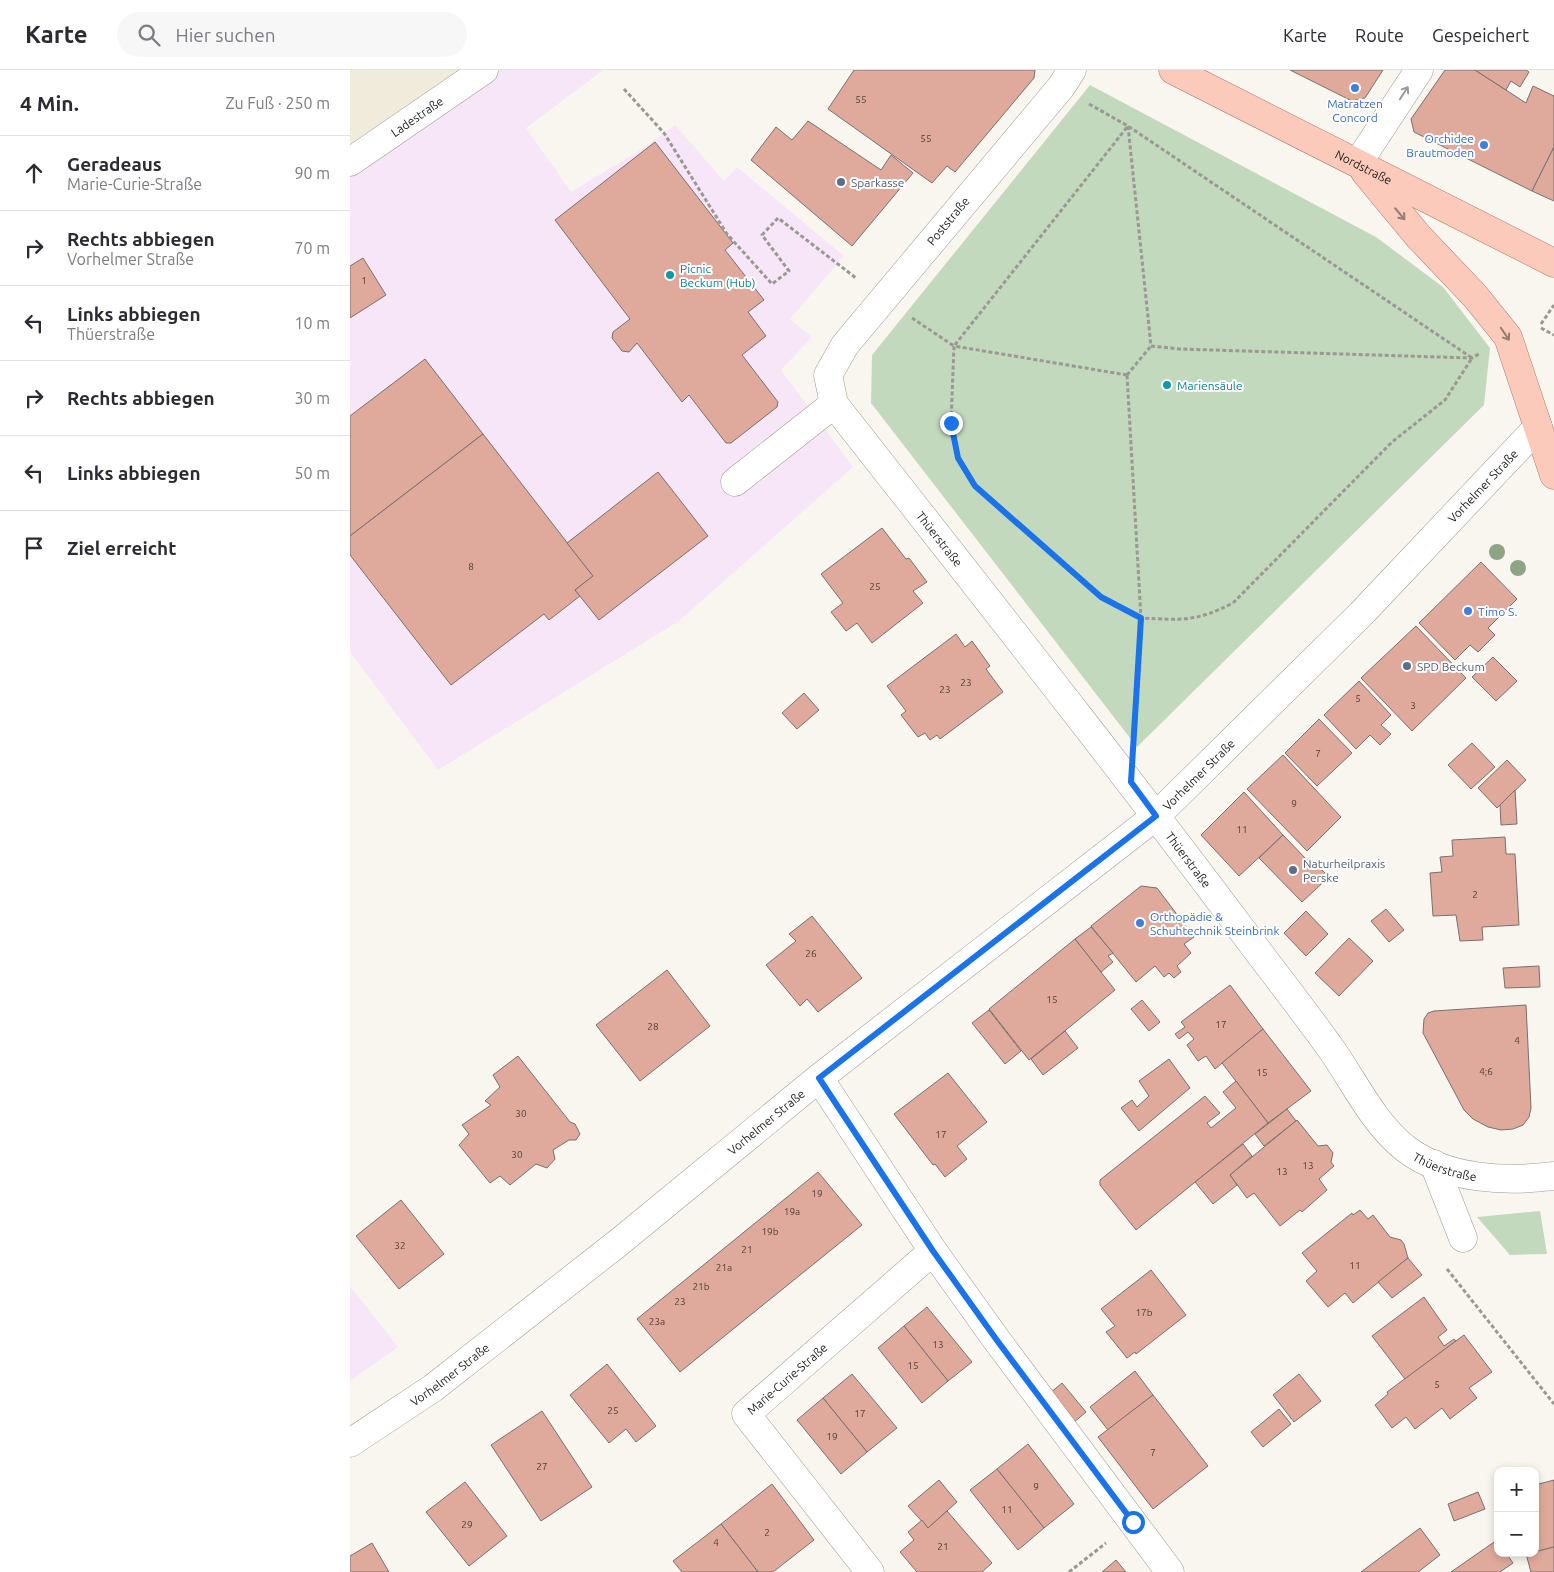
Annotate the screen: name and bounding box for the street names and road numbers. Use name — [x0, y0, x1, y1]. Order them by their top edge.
street label: Ladestraße — [388, 94, 445, 139]
street label: Nordstraße — [1333, 147, 1394, 186]
street label: Poststraße — [924, 194, 972, 248]
street label: Vorhelmer Straße — [1445, 447, 1520, 525]
street label: Thüerstraße — [914, 509, 965, 569]
street label: Vorhelmer Straße — [1160, 736, 1237, 812]
street label: Thüerstraße — [1163, 829, 1214, 890]
street label: Vorhelmer Straße — [725, 1086, 807, 1157]
street label: Thüerstraße — [1411, 1149, 1478, 1183]
street label: Vorhelmer Straße — [408, 1340, 491, 1408]
street label: Marie-Curie-Straße — [744, 1340, 829, 1417]

